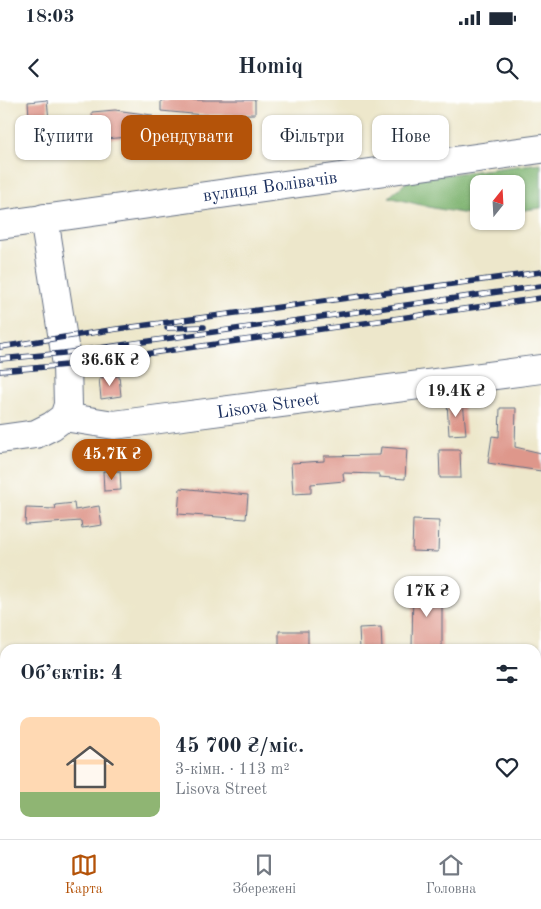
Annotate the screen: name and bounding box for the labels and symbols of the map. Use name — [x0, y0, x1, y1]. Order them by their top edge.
street label: вулиця Волівачів — [202, 169, 338, 205]
north arrow — [470, 175, 525, 230]
pin: 36.6K ₴ — [64, 344, 156, 387]
pin: 19.4K ₴ — [410, 376, 502, 418]
street label: Lisova Street — [216, 390, 321, 422]
pin: 45.7K ₴ — [66, 438, 158, 481]
pin: 17K ₴ — [392, 576, 462, 618]

